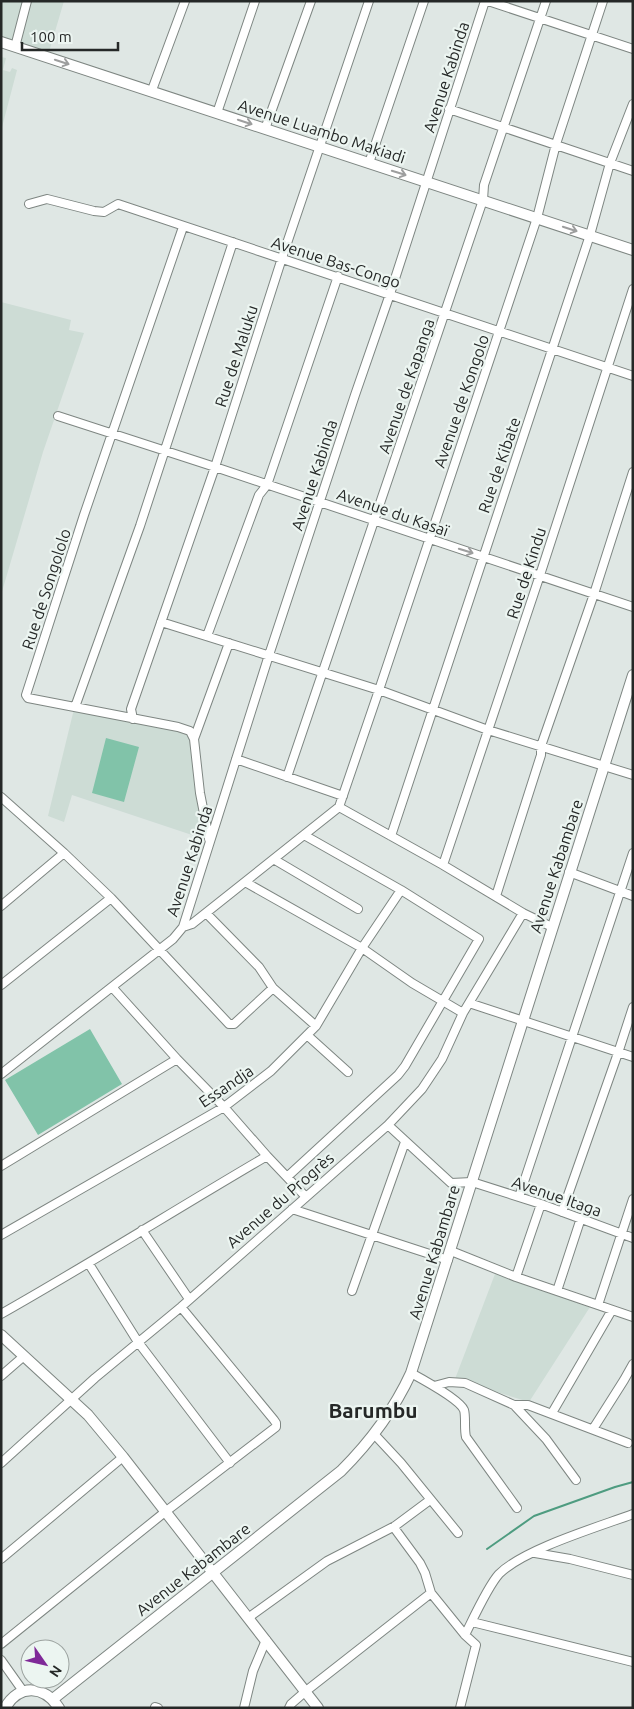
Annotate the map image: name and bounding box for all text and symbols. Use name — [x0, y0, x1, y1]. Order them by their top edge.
street label: Avenue Kabinda — [420, 19, 472, 135]
scale bar — [22, 20, 119, 52]
text: 100 m — [30, 28, 72, 45]
one-way arrow — [53, 58, 69, 67]
street label: Avenue Luambo Makiadi — [236, 95, 408, 167]
one-way arrow — [236, 118, 252, 127]
one-way arrow — [391, 168, 407, 178]
one-way arrow — [562, 225, 577, 234]
street label: Avenue Bas-Congo — [269, 233, 403, 291]
street label: Rue de Maluku — [211, 303, 261, 409]
street label: Avenue de Kapanga — [374, 316, 438, 456]
street label: Avenue de Kongolo — [430, 332, 492, 470]
street label: Rue de Kibate — [474, 415, 524, 515]
street label: Avenue Kabinda — [288, 417, 340, 533]
street label: Avenue du Kasaï — [335, 484, 452, 540]
street label: Rue de Kindu — [503, 525, 549, 621]
street label: Rue de Songololo — [18, 526, 74, 652]
one-way arrow — [457, 546, 473, 556]
street label: Avenue Kabambare — [526, 797, 586, 935]
street label: Avenue Kabinda — [163, 803, 215, 919]
street label: Essandja — [195, 1061, 257, 1111]
street label: Avenue du Progrès — [223, 1149, 337, 1251]
street label: Avenue Itaga — [510, 1172, 604, 1220]
street label: Avenue Kabambare — [405, 1183, 463, 1321]
district label: Barumbu — [328, 1398, 418, 1422]
street label: Avenue Kabambare — [133, 1519, 253, 1619]
north arrow — [20, 1639, 70, 1689]
text: N — [46, 1662, 65, 1680]

